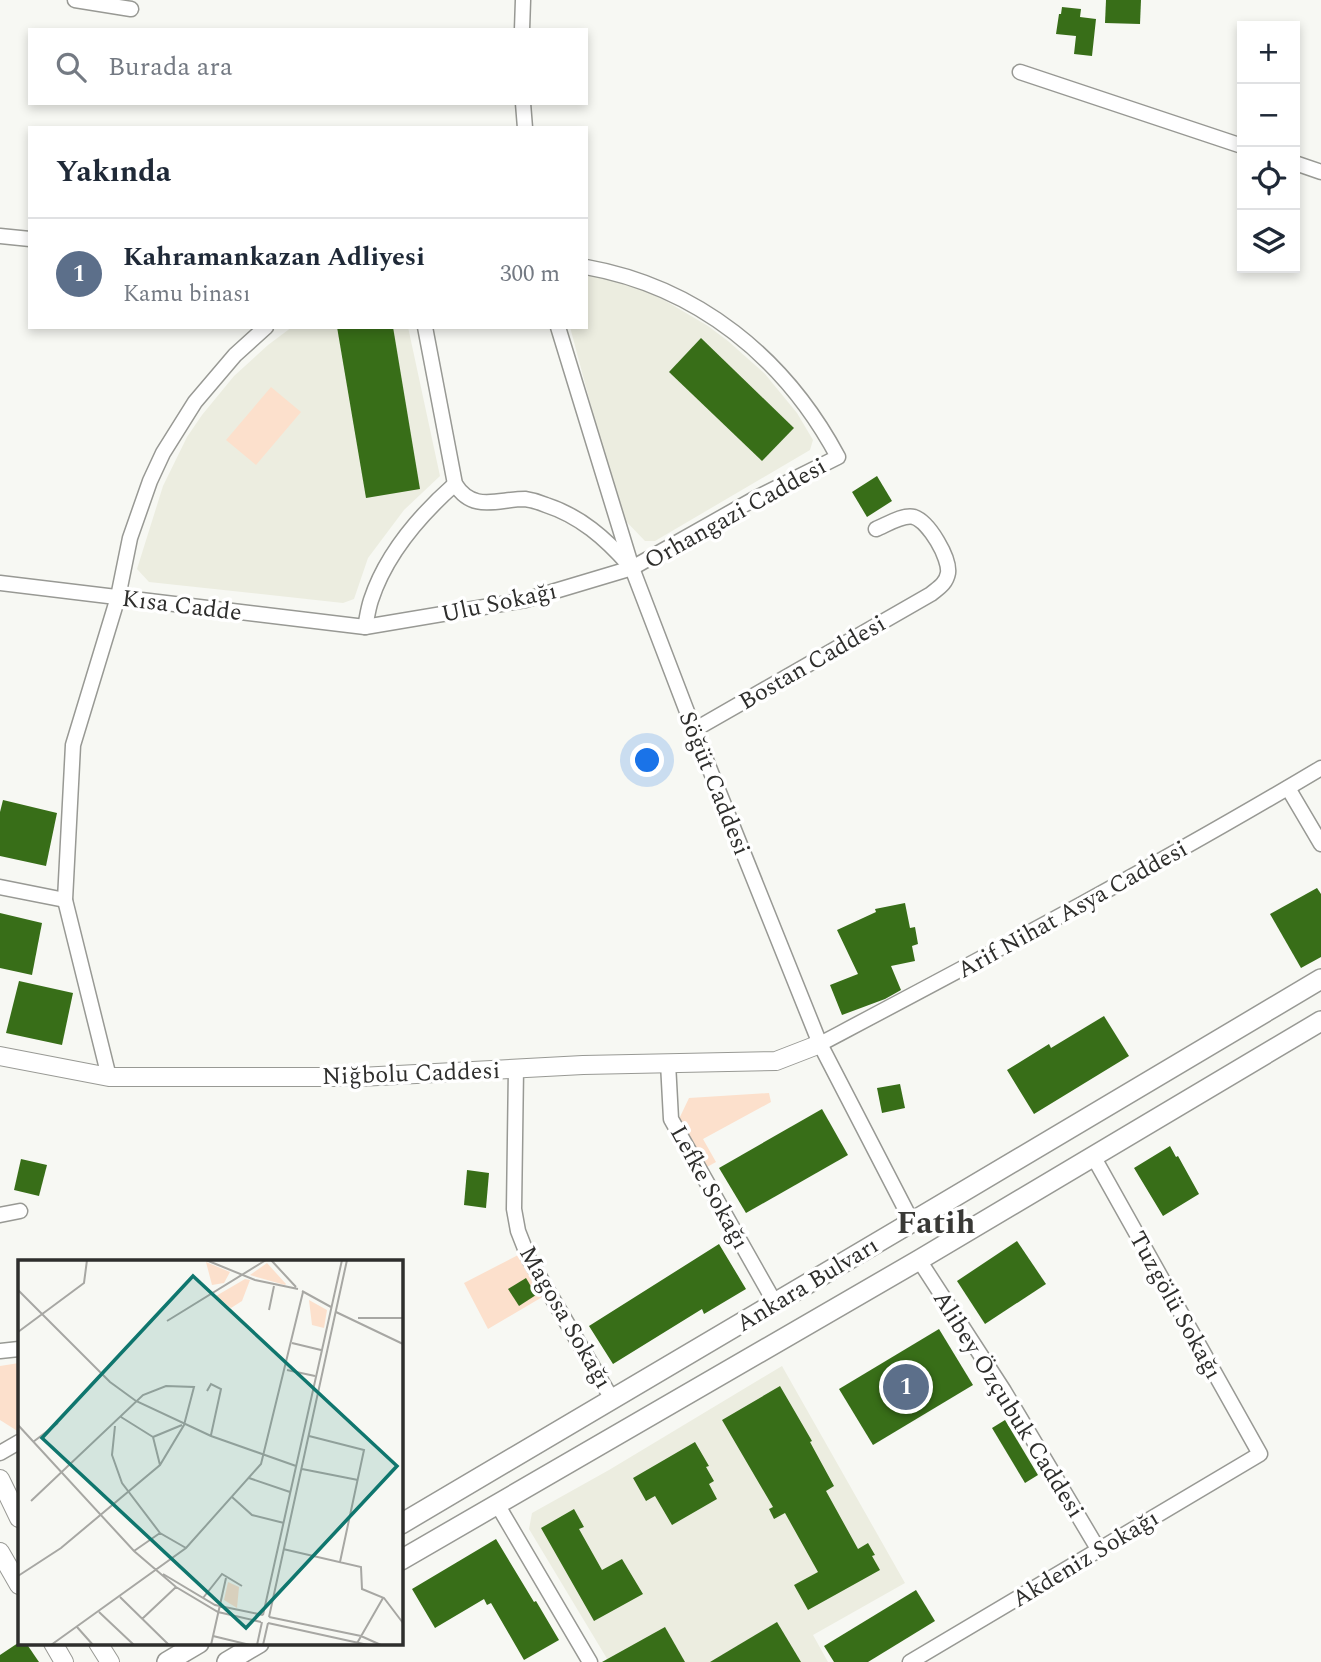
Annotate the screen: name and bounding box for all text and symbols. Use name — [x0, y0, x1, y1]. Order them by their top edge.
map controls — [1237, 21, 1300, 273]
button: + — [1237, 21, 1300, 84]
search box — [28, 28, 588, 105]
text: Burada ara — [108, 47, 233, 87]
icon: search — [52, 48, 90, 86]
button: − — [1237, 84, 1300, 147]
button: locate — [1237, 147, 1300, 210]
text: Yakında — [56, 149, 171, 195]
button: layers — [1237, 210, 1300, 273]
text: Kahramankazan Adliyesi — [123, 237, 425, 277]
text: 1 — [73, 257, 85, 292]
text: 300 m — [500, 257, 560, 292]
text: Kamu binası — [123, 277, 251, 312]
street label: Orhangazi Caddesi — [638, 449, 833, 579]
street label: Ulu Sokağı — [438, 573, 560, 633]
street label: Kısa Cadde — [120, 581, 244, 631]
street label: Bostan Caddesi — [732, 606, 893, 720]
street label: Söğüt Caddesi — [669, 706, 759, 861]
your location — [630, 743, 664, 777]
street label: Arif Nihat Asya Caddesi — [951, 831, 1194, 988]
street label: Niğbolu Caddesi — [321, 1053, 501, 1095]
street label: Lefke Sokağı — [660, 1119, 758, 1256]
district label: Fatih — [896, 1199, 976, 1248]
street label: Tuzgölü Sokağı — [1119, 1225, 1231, 1386]
street label: Ankara Bulvarı — [729, 1228, 886, 1342]
street label: Magosa Sokağı — [510, 1239, 621, 1396]
inset map — [18, 1260, 402, 1644]
street label: Alibey Özçubuk Caddesi — [923, 1284, 1093, 1525]
pin: 1 — [883, 1361, 929, 1413]
street label: Akdeniz Sokağı — [1005, 1501, 1166, 1617]

